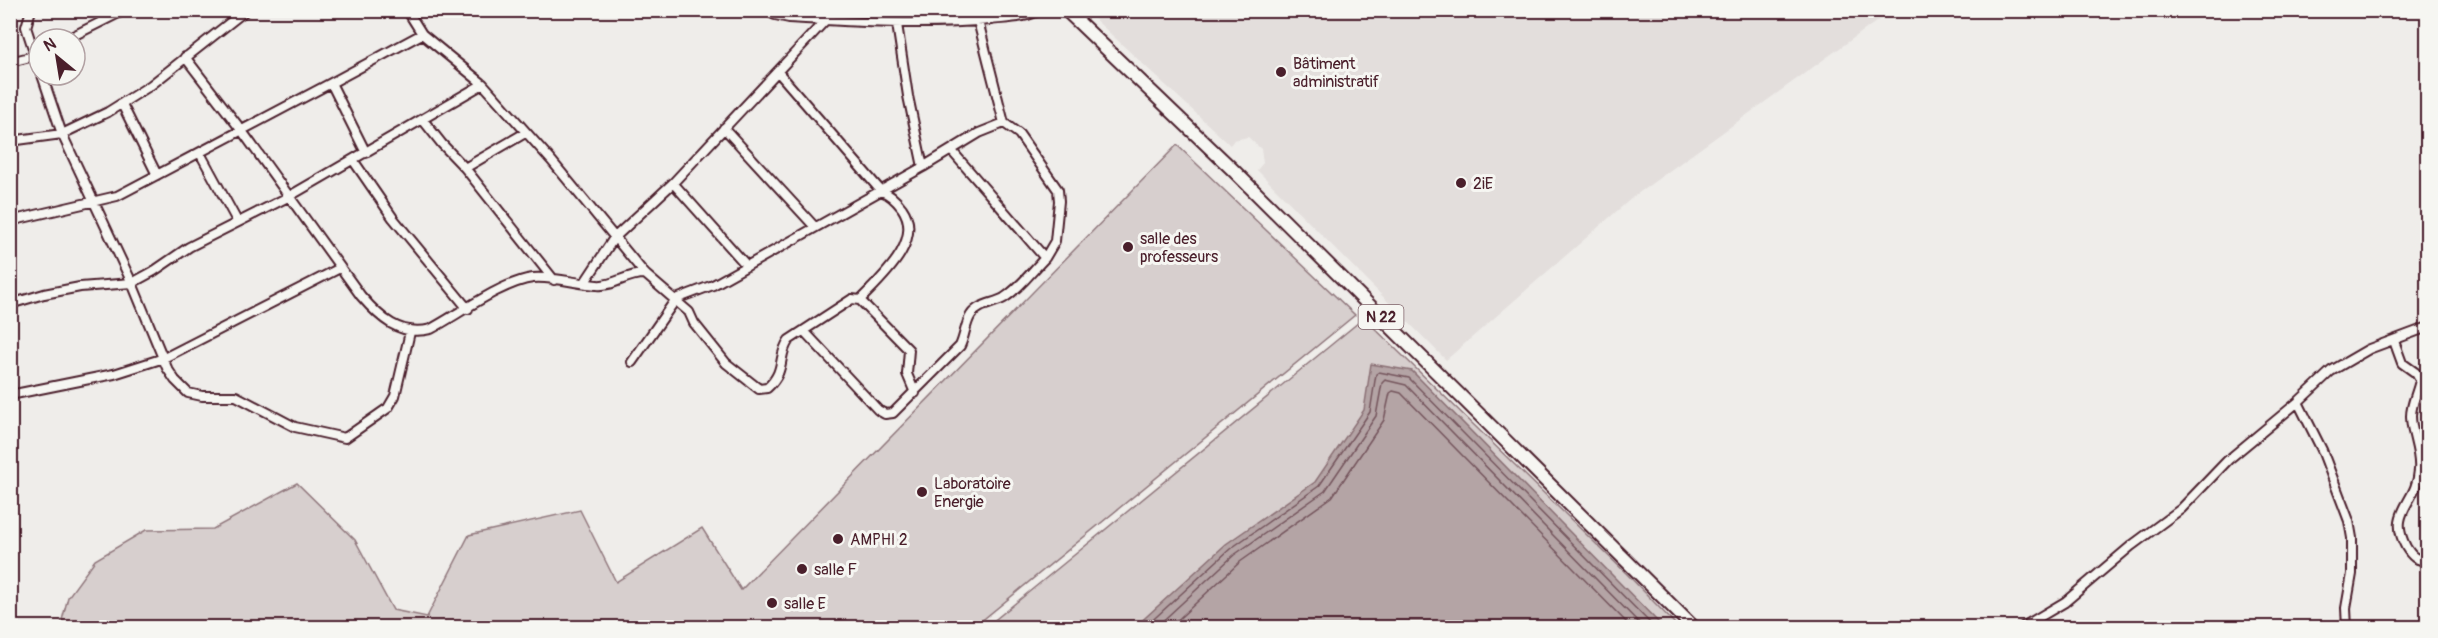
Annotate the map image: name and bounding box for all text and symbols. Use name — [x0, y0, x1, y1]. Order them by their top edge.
north arrow — [27, 27, 87, 87]
text: N — [40, 33, 60, 56]
place label: Bâtiment administratif — [1293, 54, 1380, 92]
marker: Bâtiment administratif — [1274, 65, 1288, 79]
place label: 2iE — [1473, 174, 1493, 194]
marker: 2iE — [1454, 176, 1468, 190]
place label: salle des professeurs — [1140, 229, 1218, 267]
marker: salle des professeurs — [1121, 240, 1135, 254]
road number: N 22 — [1358, 305, 1404, 329]
place label: Laboratoire Energie — [934, 474, 1011, 512]
marker: Laboratoire Energie — [915, 485, 929, 499]
place label: AMPHI 2 — [850, 530, 908, 550]
marker: AMPHI 2 — [831, 532, 845, 546]
place label: salle F — [814, 560, 858, 580]
marker: salle F — [795, 562, 809, 576]
place label: salle E — [784, 594, 826, 614]
marker: salle E — [765, 596, 779, 610]

